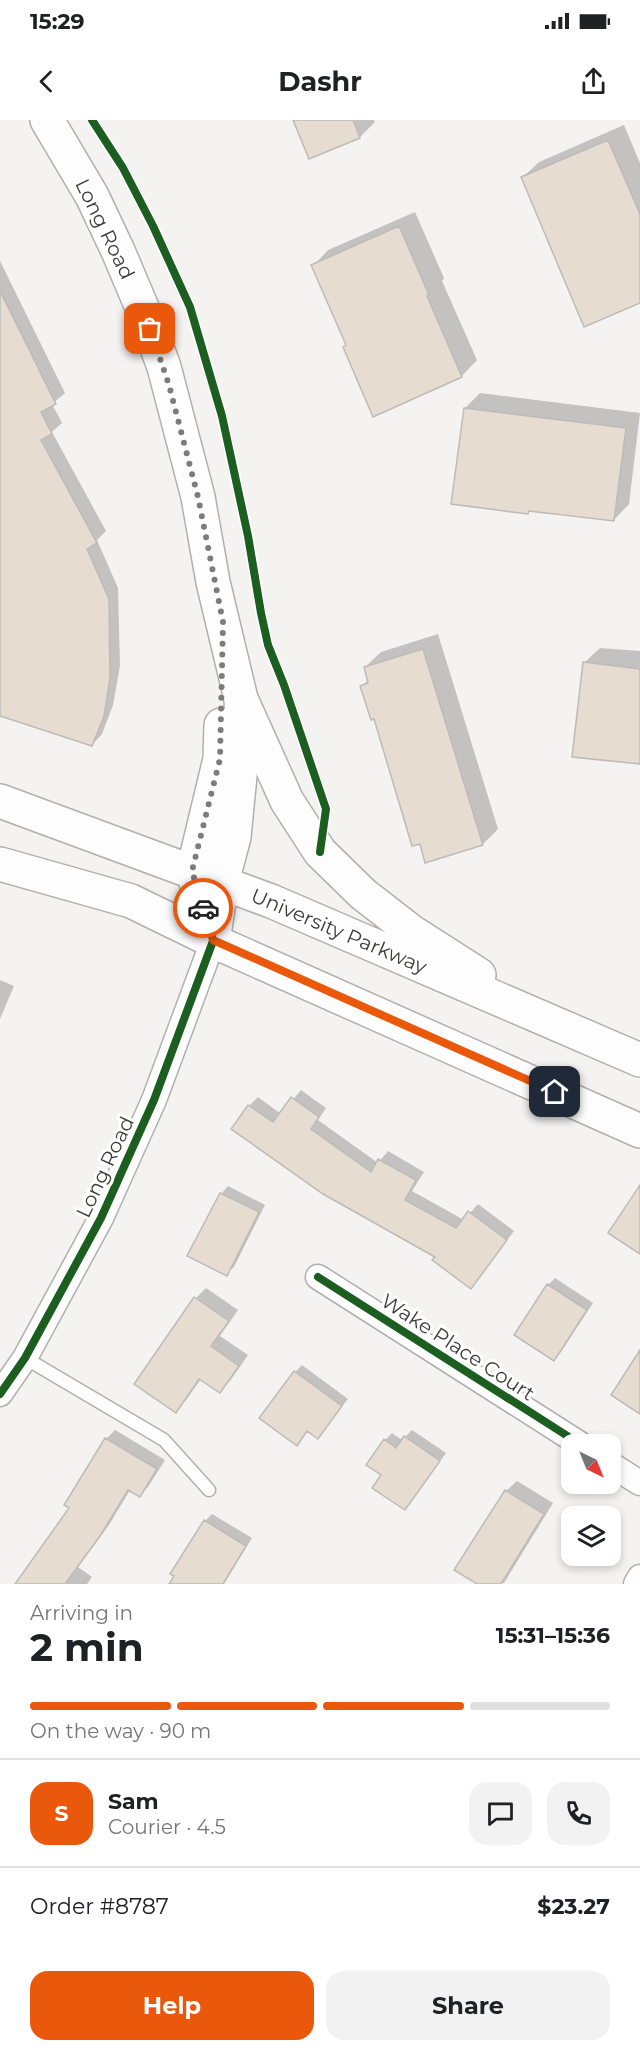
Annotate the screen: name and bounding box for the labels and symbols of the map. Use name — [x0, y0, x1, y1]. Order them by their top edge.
street label: Long Road — [70, 175, 140, 283]
pin — [124, 303, 175, 354]
courier — [173, 878, 233, 938]
street label: University Parkway — [248, 883, 431, 979]
pin — [529, 1066, 580, 1117]
street label: Long Road — [71, 1113, 139, 1221]
street label: Wake Place Court — [377, 1288, 539, 1406]
north arrow — [561, 1434, 621, 1494]

